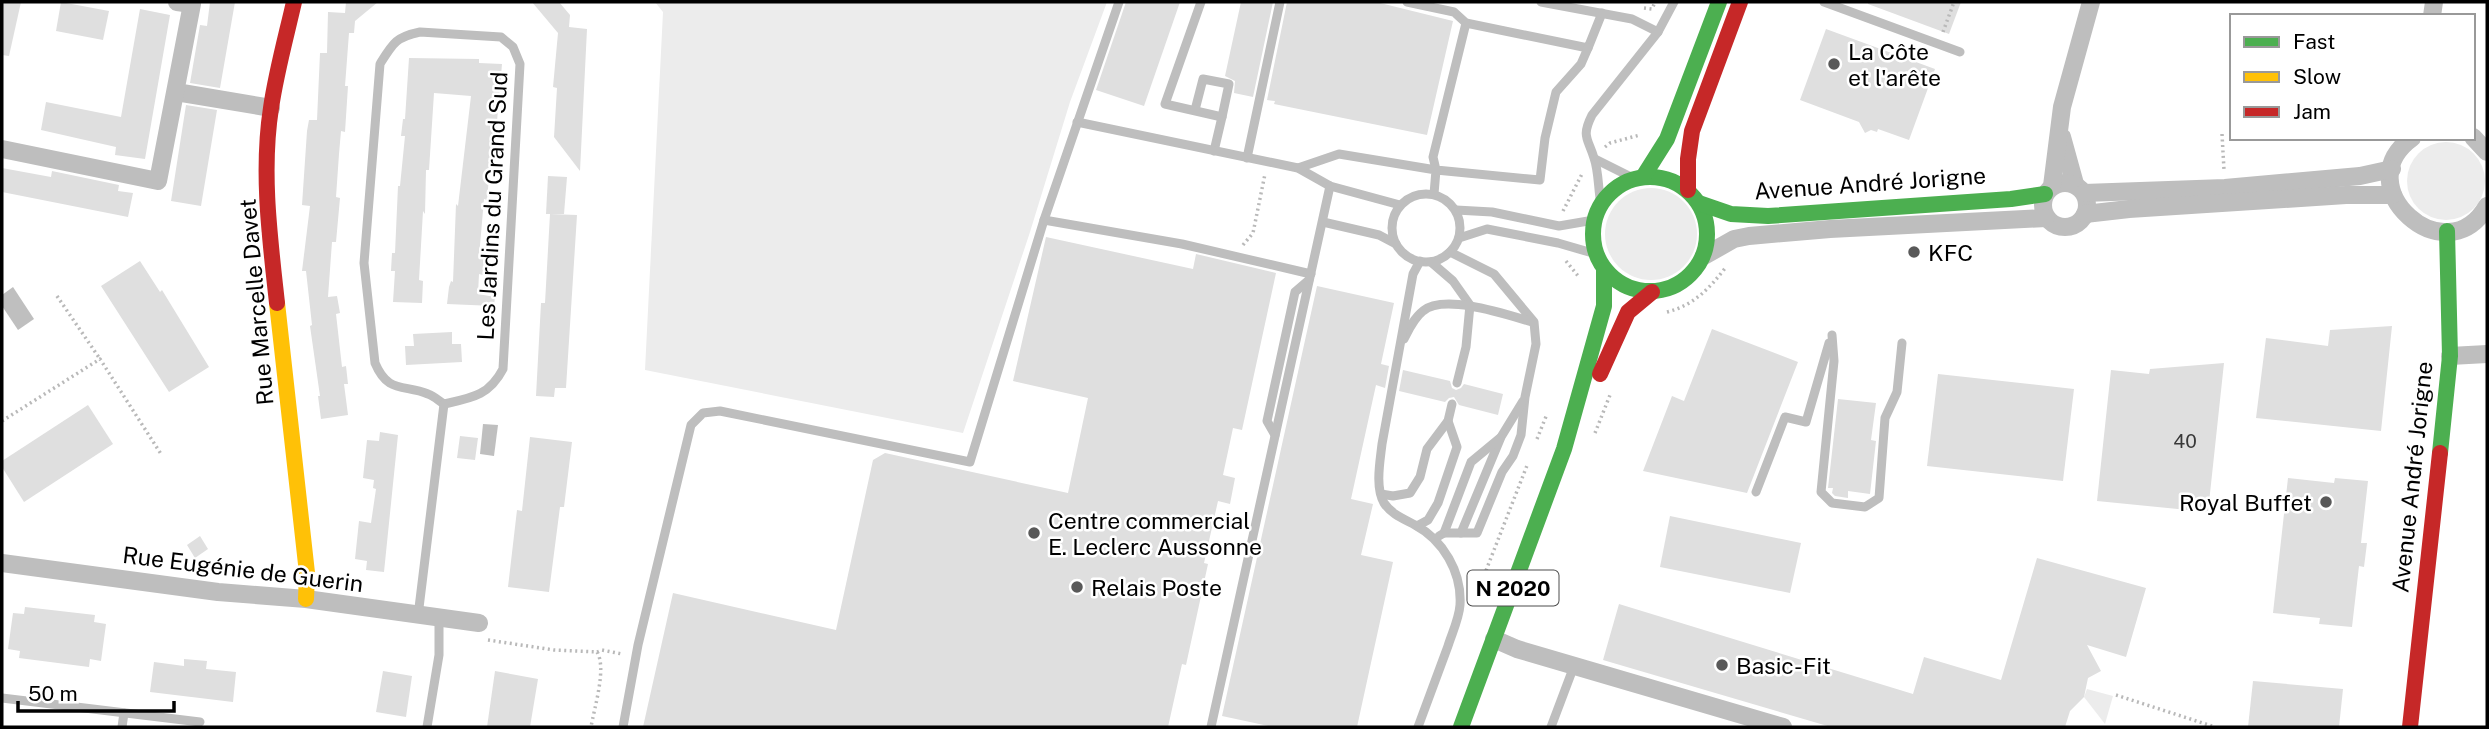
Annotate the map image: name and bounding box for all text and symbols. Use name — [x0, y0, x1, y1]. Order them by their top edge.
legend — [2230, 14, 2475, 140]
text: Fast — [2293, 29, 2335, 54]
place label: La Côte et l'arête — [1848, 38, 1941, 91]
marker: La Côte et l'arête — [1826, 56, 1842, 72]
text: Slow — [2293, 64, 2341, 89]
street label: Les Jardins du Grand Sud — [471, 71, 513, 341]
text: Jam — [2293, 99, 2331, 124]
street label: Avenue André Jorigne — [1753, 161, 1987, 205]
street label: Rue Marcelle Davet — [234, 198, 278, 406]
place label: KFC — [1928, 239, 1973, 266]
marker: KFC — [1906, 244, 1922, 260]
street label: Avenue André Jorigne — [2386, 360, 2438, 594]
house number: 40 — [2173, 430, 2197, 452]
place label: Royal Buffet — [2179, 489, 2312, 516]
marker: Royal Buffet — [2318, 494, 2334, 510]
place label: Centre commercial E. Leclerc Aussonne — [1048, 507, 1262, 560]
marker: Centre commercial E. Leclerc Aussonne — [1026, 525, 1042, 541]
street label: Rue Eugénie de Guerin — [121, 541, 365, 597]
road number: N 2020 — [1468, 570, 1558, 606]
place label: Relais Poste — [1091, 574, 1222, 601]
marker: Relais Poste — [1069, 579, 1085, 595]
place label: Basic-Fit — [1736, 652, 1831, 679]
marker: Basic-Fit — [1714, 657, 1730, 673]
scale bar — [18, 670, 173, 714]
text: 50 m — [28, 681, 78, 706]

